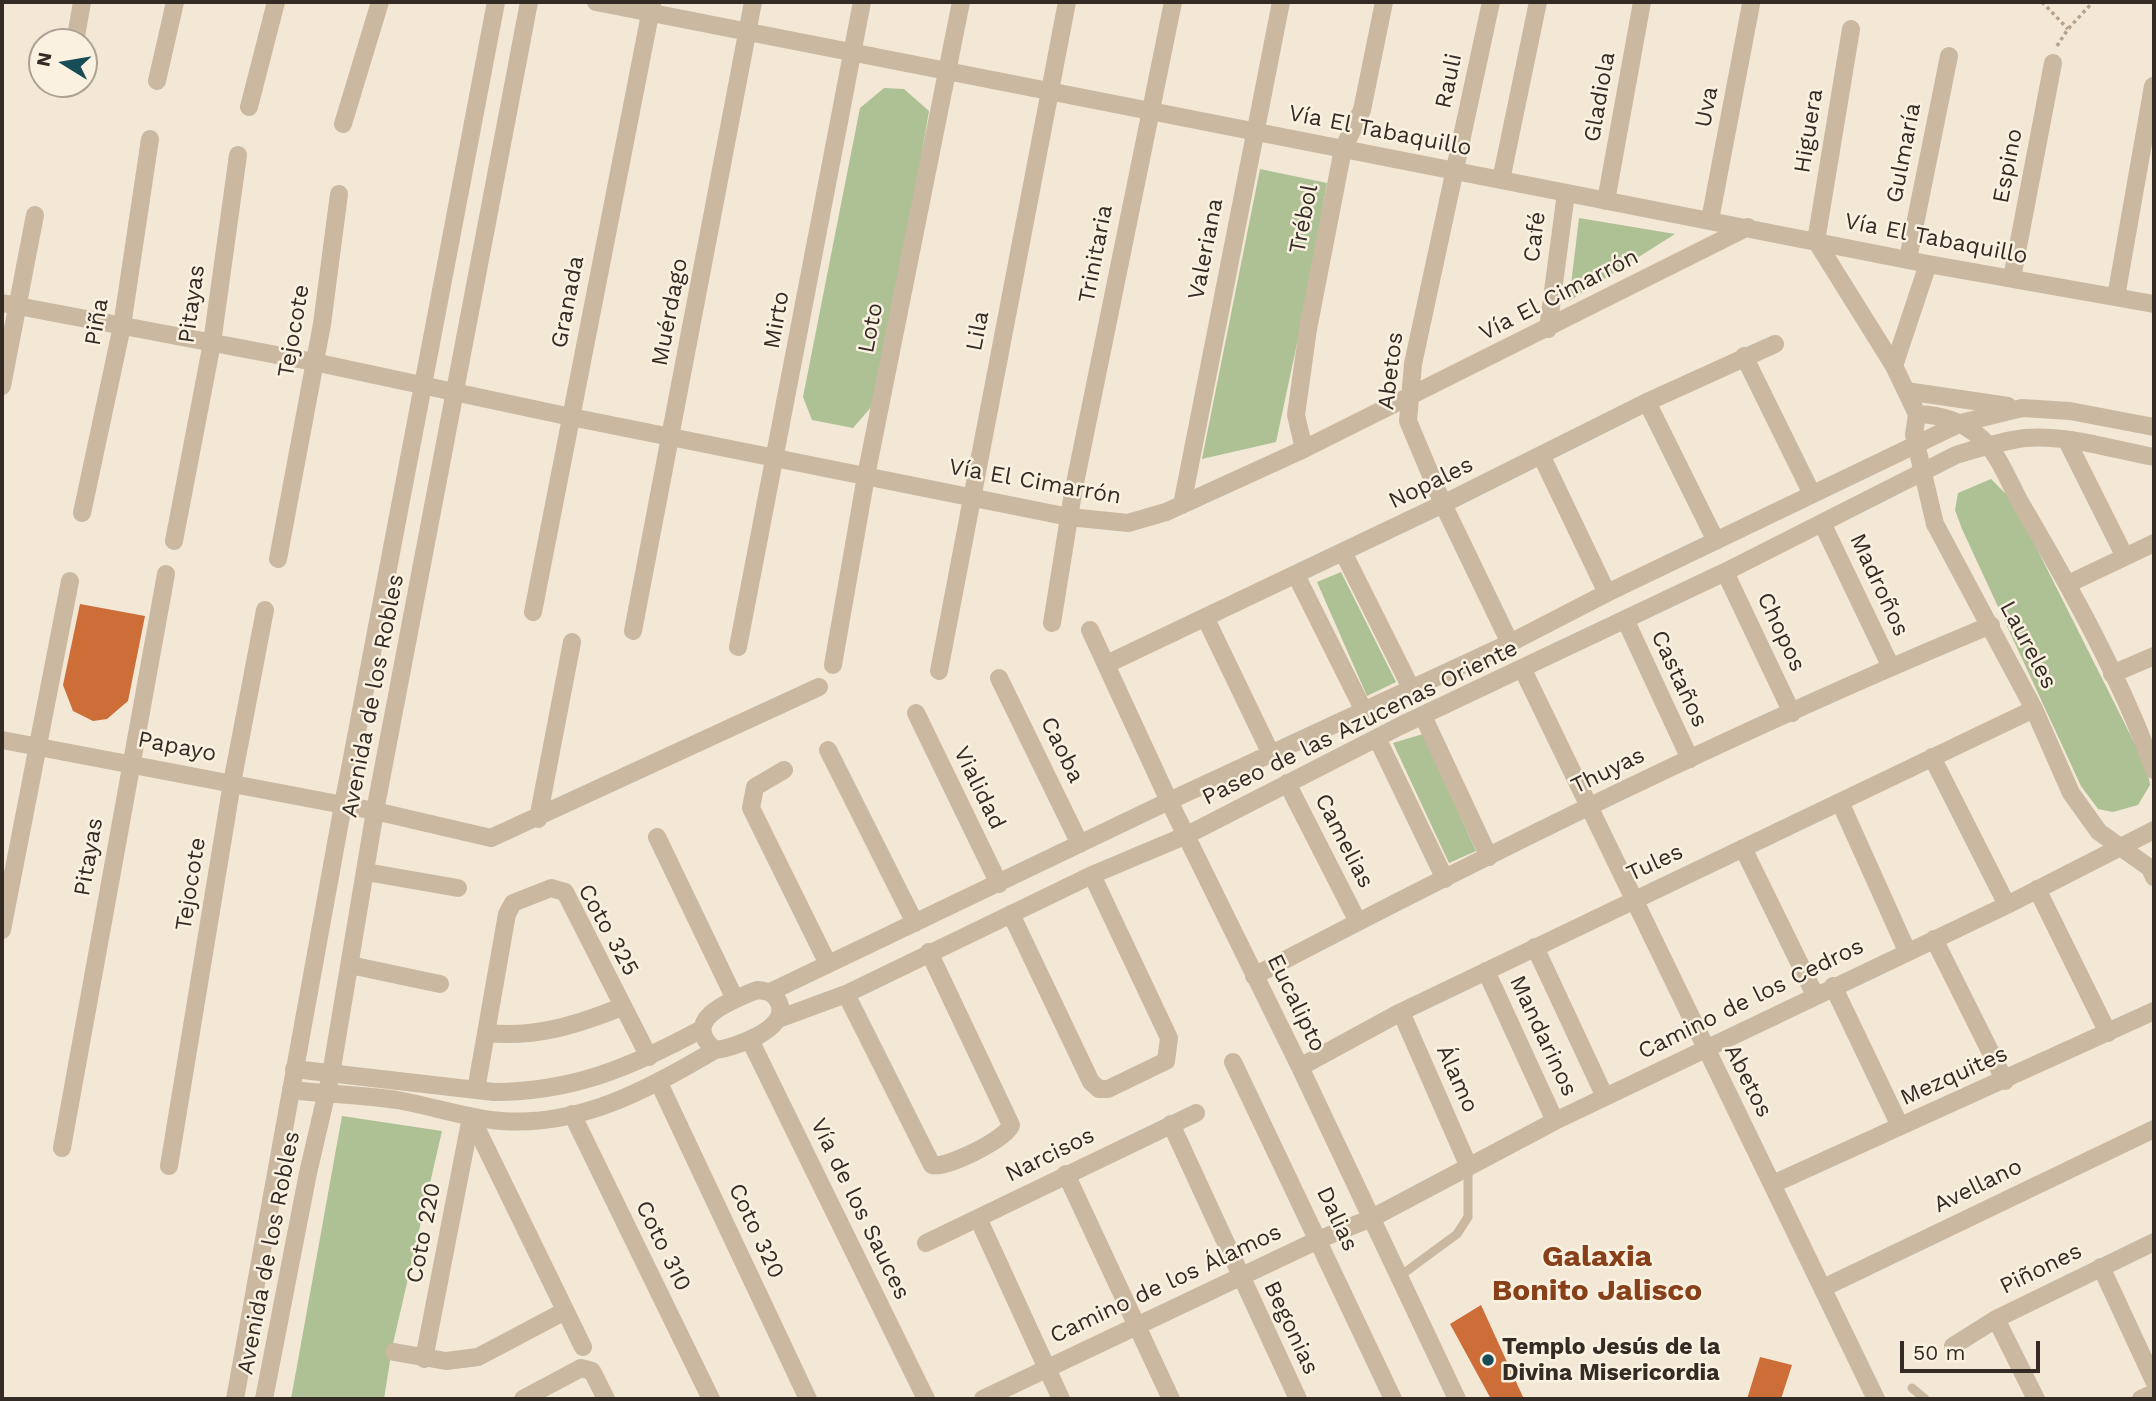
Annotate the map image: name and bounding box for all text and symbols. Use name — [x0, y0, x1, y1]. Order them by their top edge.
north arrow — [28, 28, 98, 98]
text: N — [31, 50, 56, 68]
street label: Gladiola — [1578, 50, 1622, 144]
street label: Rauli — [1430, 51, 1468, 111]
street label: Uva — [1690, 84, 1724, 130]
street label: Higuera — [1789, 87, 1829, 175]
street label: Vía El Tabaquillo — [1286, 100, 1474, 162]
street label: Gulmaría — [1881, 101, 1927, 205]
street label: Espino — [1987, 126, 2029, 206]
street label: Trébol — [1284, 182, 1324, 256]
street label: Valeriana — [1183, 196, 1229, 302]
street label: Trinitaria — [1073, 203, 1119, 305]
street label: Vía El Tabaquillo — [1842, 208, 2030, 270]
street label: Café — [1518, 210, 1552, 264]
street label: Vía El Cimarrón — [1475, 243, 1643, 347]
street label: Granada — [546, 254, 590, 350]
street label: Muérdago — [646, 256, 694, 368]
street label: Pitayas — [173, 263, 211, 345]
street label: Tejocote — [272, 282, 316, 380]
street label: Mirto — [758, 289, 796, 351]
street label: Piña — [79, 296, 115, 348]
street label: Loto — [853, 301, 889, 355]
street label: Lila — [961, 309, 995, 353]
street label: Abetos — [1373, 331, 1409, 411]
street label: Nopales — [1384, 451, 1478, 515]
street label: Vía El Cimarrón — [947, 453, 1123, 511]
street label: Madroños — [1843, 529, 1915, 641]
street label: Avenida de los Robles — [336, 572, 410, 820]
street label: Chopos — [1751, 588, 1811, 676]
street label: Laureles — [1993, 596, 2063, 694]
street label: Castaños — [1645, 626, 1713, 732]
street label: Paseo de las Azucenas Oriente — [1198, 634, 1522, 812]
street label: Caoba — [1034, 712, 1090, 788]
street label: Papayo — [135, 726, 219, 768]
street label: Thuyas — [1567, 741, 1649, 801]
street label: Vialidad — [947, 742, 1011, 834]
street label: Camelias — [1308, 789, 1380, 893]
street label: Pitayas — [69, 816, 109, 898]
street label: Tejocote — [170, 835, 212, 933]
street label: Tules — [1622, 838, 1688, 888]
street label: Coto 325 — [571, 879, 645, 981]
street label: Camino de los Cedros — [1634, 932, 1868, 1066]
street label: Eucalipto — [1261, 950, 1331, 1056]
street label: Mandarinos — [1503, 971, 1583, 1101]
street label: Abetos — [1718, 1040, 1778, 1122]
street label: Mezquites — [1896, 1040, 2012, 1112]
street label: Álamo — [1430, 1041, 1484, 1117]
street label: Vía de los Sauces — [804, 1114, 916, 1304]
street label: Narcisos — [1001, 1122, 1099, 1188]
street label: Avenida de los Robles — [232, 1129, 306, 1377]
street label: Avellano — [1929, 1153, 2027, 1219]
street label: Coto 320 — [722, 1179, 790, 1283]
street label: Coto 220 — [401, 1180, 447, 1286]
street label: Dalias — [1310, 1182, 1364, 1256]
street label: Coto 310 — [629, 1196, 697, 1296]
street label: Camino de los Álamos — [1046, 1218, 1286, 1350]
street label: Piñones — [1995, 1237, 2087, 1301]
district label: Galaxia Bonito Jalisco — [1492, 1239, 1702, 1310]
street label: Begonias — [1257, 1277, 1325, 1379]
scale bar — [1904, 1328, 2044, 1372]
place label: Templo Jesús de la Divina Misericordia — [1502, 1333, 1720, 1387]
text: 50 m — [1913, 1340, 1965, 1365]
marker: Templo Jesús de la Divina Misericordia — [1480, 1352, 1496, 1368]

